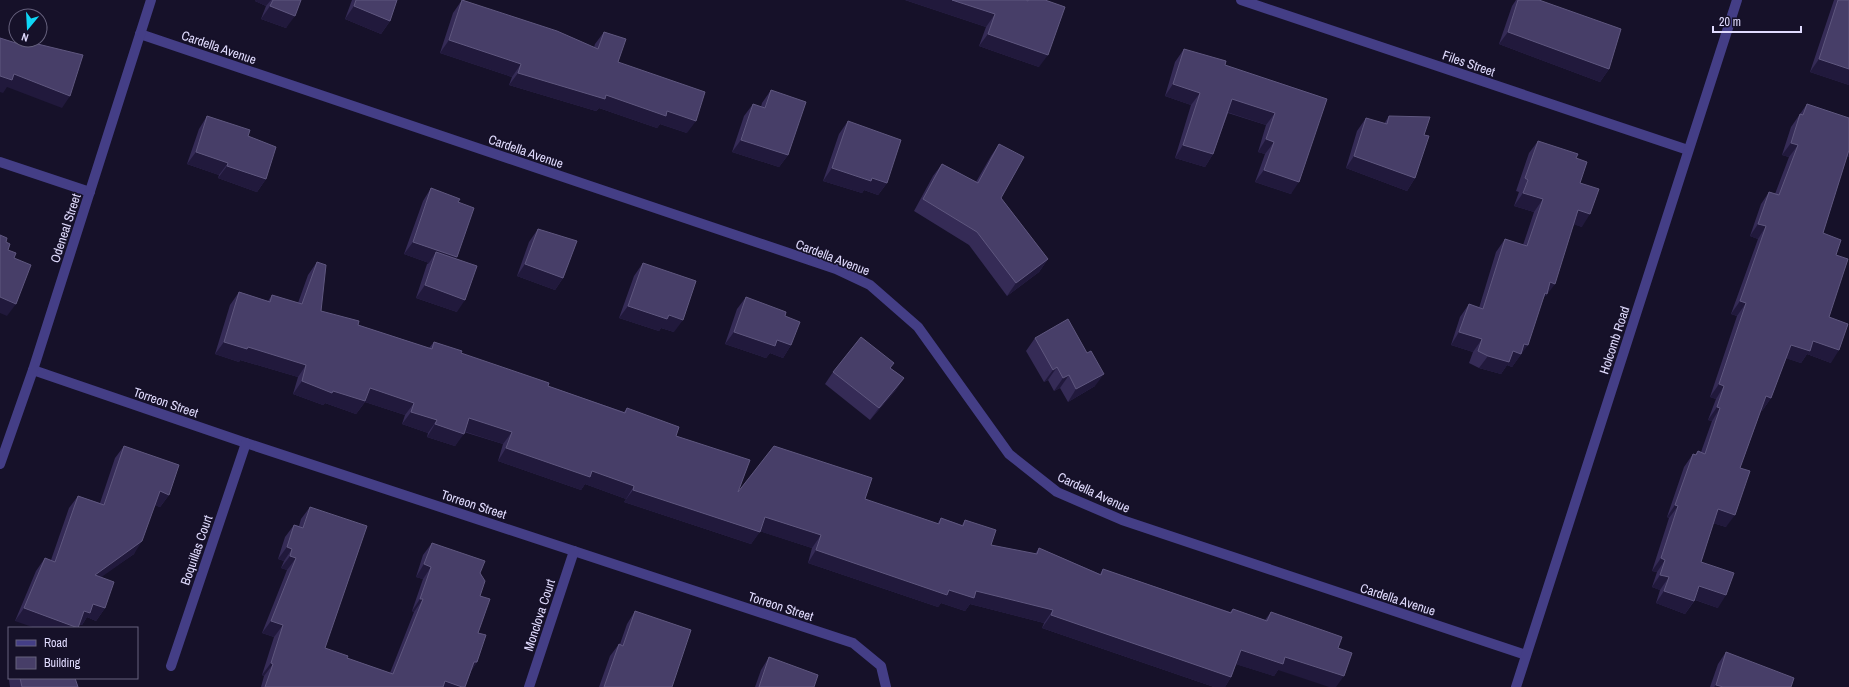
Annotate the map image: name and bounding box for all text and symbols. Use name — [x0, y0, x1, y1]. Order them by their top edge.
north arrow — [8, 8, 48, 48]
scale bar — [1713, 8, 1801, 34]
text: 20 m — [1719, 14, 1741, 30]
street label: Cardella Avenue — [179, 27, 259, 68]
text: N — [20, 30, 30, 45]
street label: Files Street — [1440, 47, 1497, 80]
street label: Cardella Avenue — [486, 131, 566, 172]
street label: Odeneal Street — [46, 191, 85, 265]
street label: Cardella Avenue — [793, 236, 872, 279]
street label: Holcomb Road — [1595, 304, 1633, 376]
street label: Torreon Street — [131, 383, 201, 422]
street label: Cardella Avenue — [1055, 468, 1133, 517]
street label: Torreon Street — [439, 486, 509, 523]
street label: Boquillas Court — [177, 513, 216, 587]
street label: Monclova Court — [520, 577, 559, 653]
street label: Cardella Avenue — [1358, 579, 1438, 620]
street label: Torreon Street — [746, 588, 816, 625]
legend — [8, 627, 138, 679]
text: Road — [44, 635, 68, 651]
text: Building — [44, 655, 81, 671]

